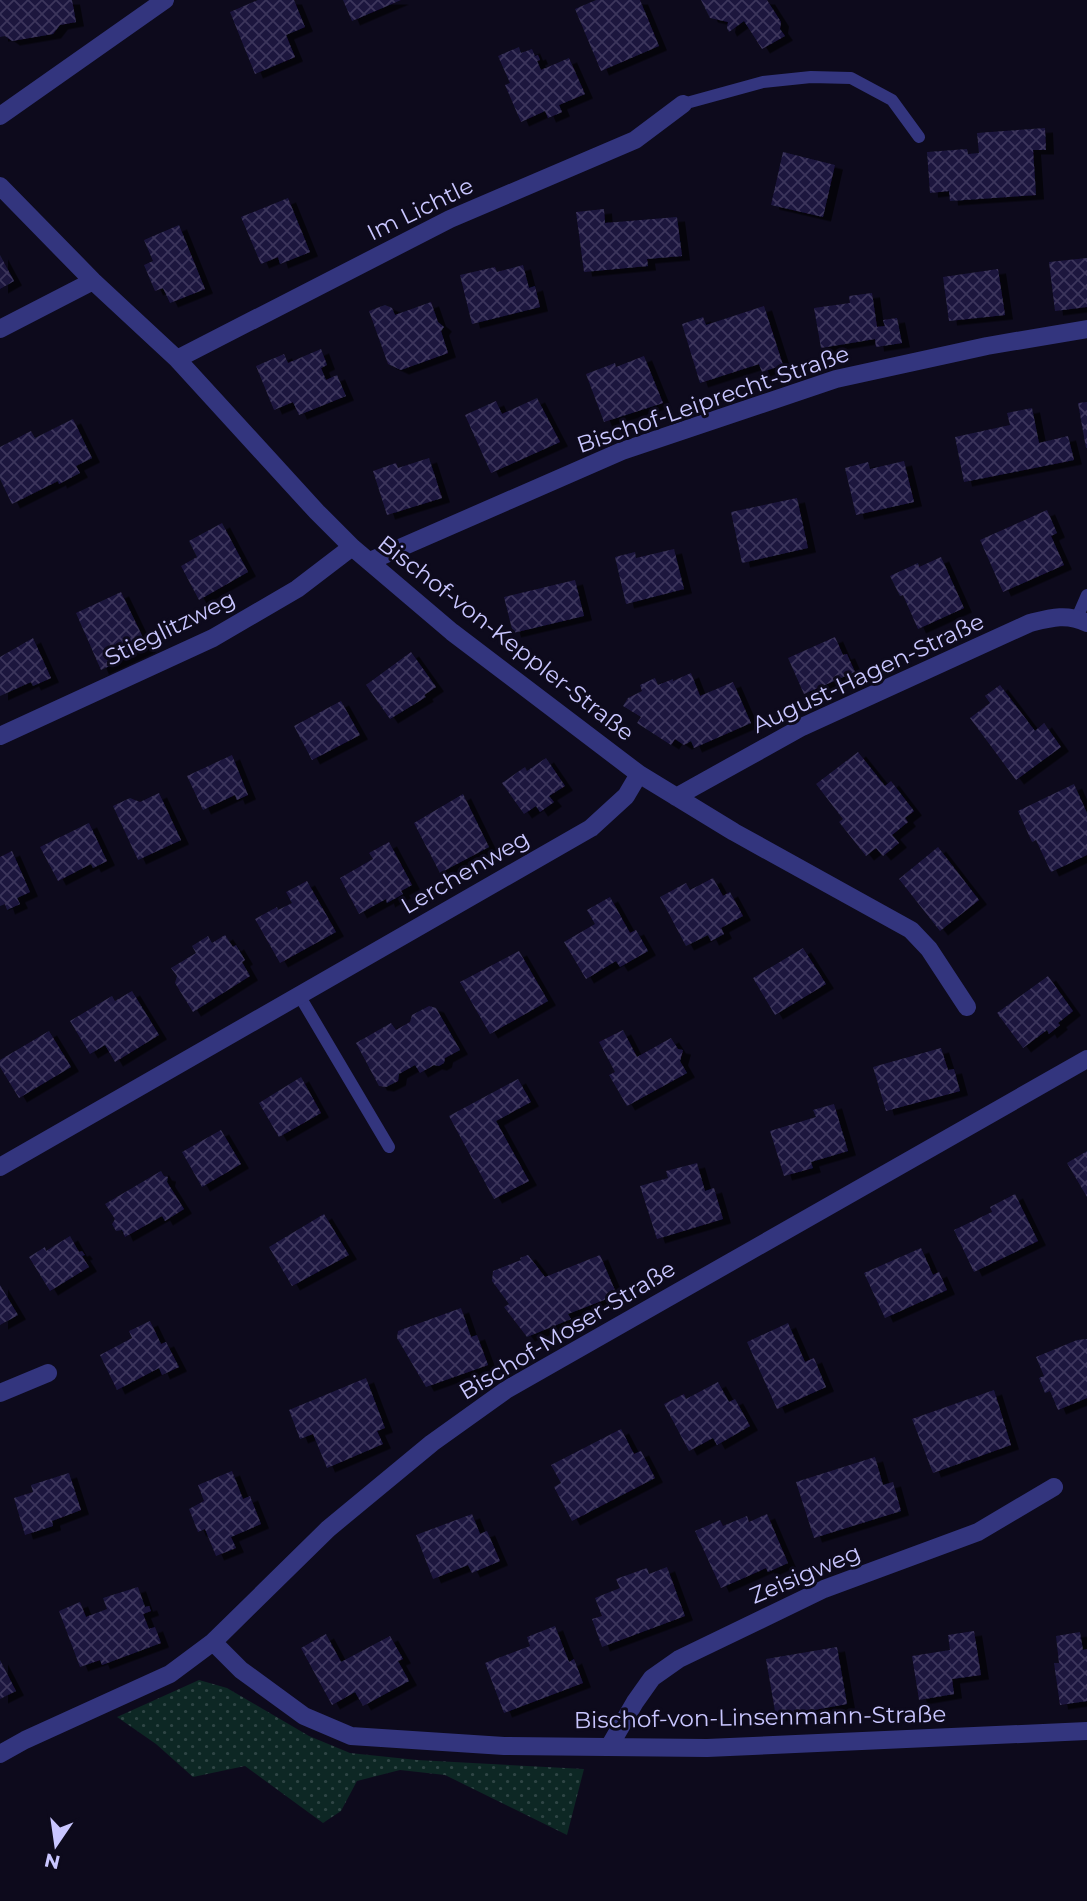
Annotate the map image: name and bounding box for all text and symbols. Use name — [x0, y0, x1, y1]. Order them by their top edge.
street label: Im Lichtle — [362, 171, 478, 247]
street label: Bischof-Leiprecht-Straße — [573, 339, 853, 459]
street label: Bischof-von-Keppler-Straße — [372, 529, 640, 747]
street label: Stieglitzweg — [100, 584, 240, 672]
street label: August-Hagen-Straße — [748, 607, 988, 739]
street label: Lerchenweg — [396, 824, 534, 920]
street label: Bischof-Moser-Straße — [454, 1254, 680, 1406]
street label: Zeisigweg — [745, 1538, 865, 1610]
street label: Bischof-von-Linsenmann-Straße — [574, 1700, 946, 1734]
north arrow — [21, 1810, 91, 1880]
text: N — [42, 1848, 62, 1874]

